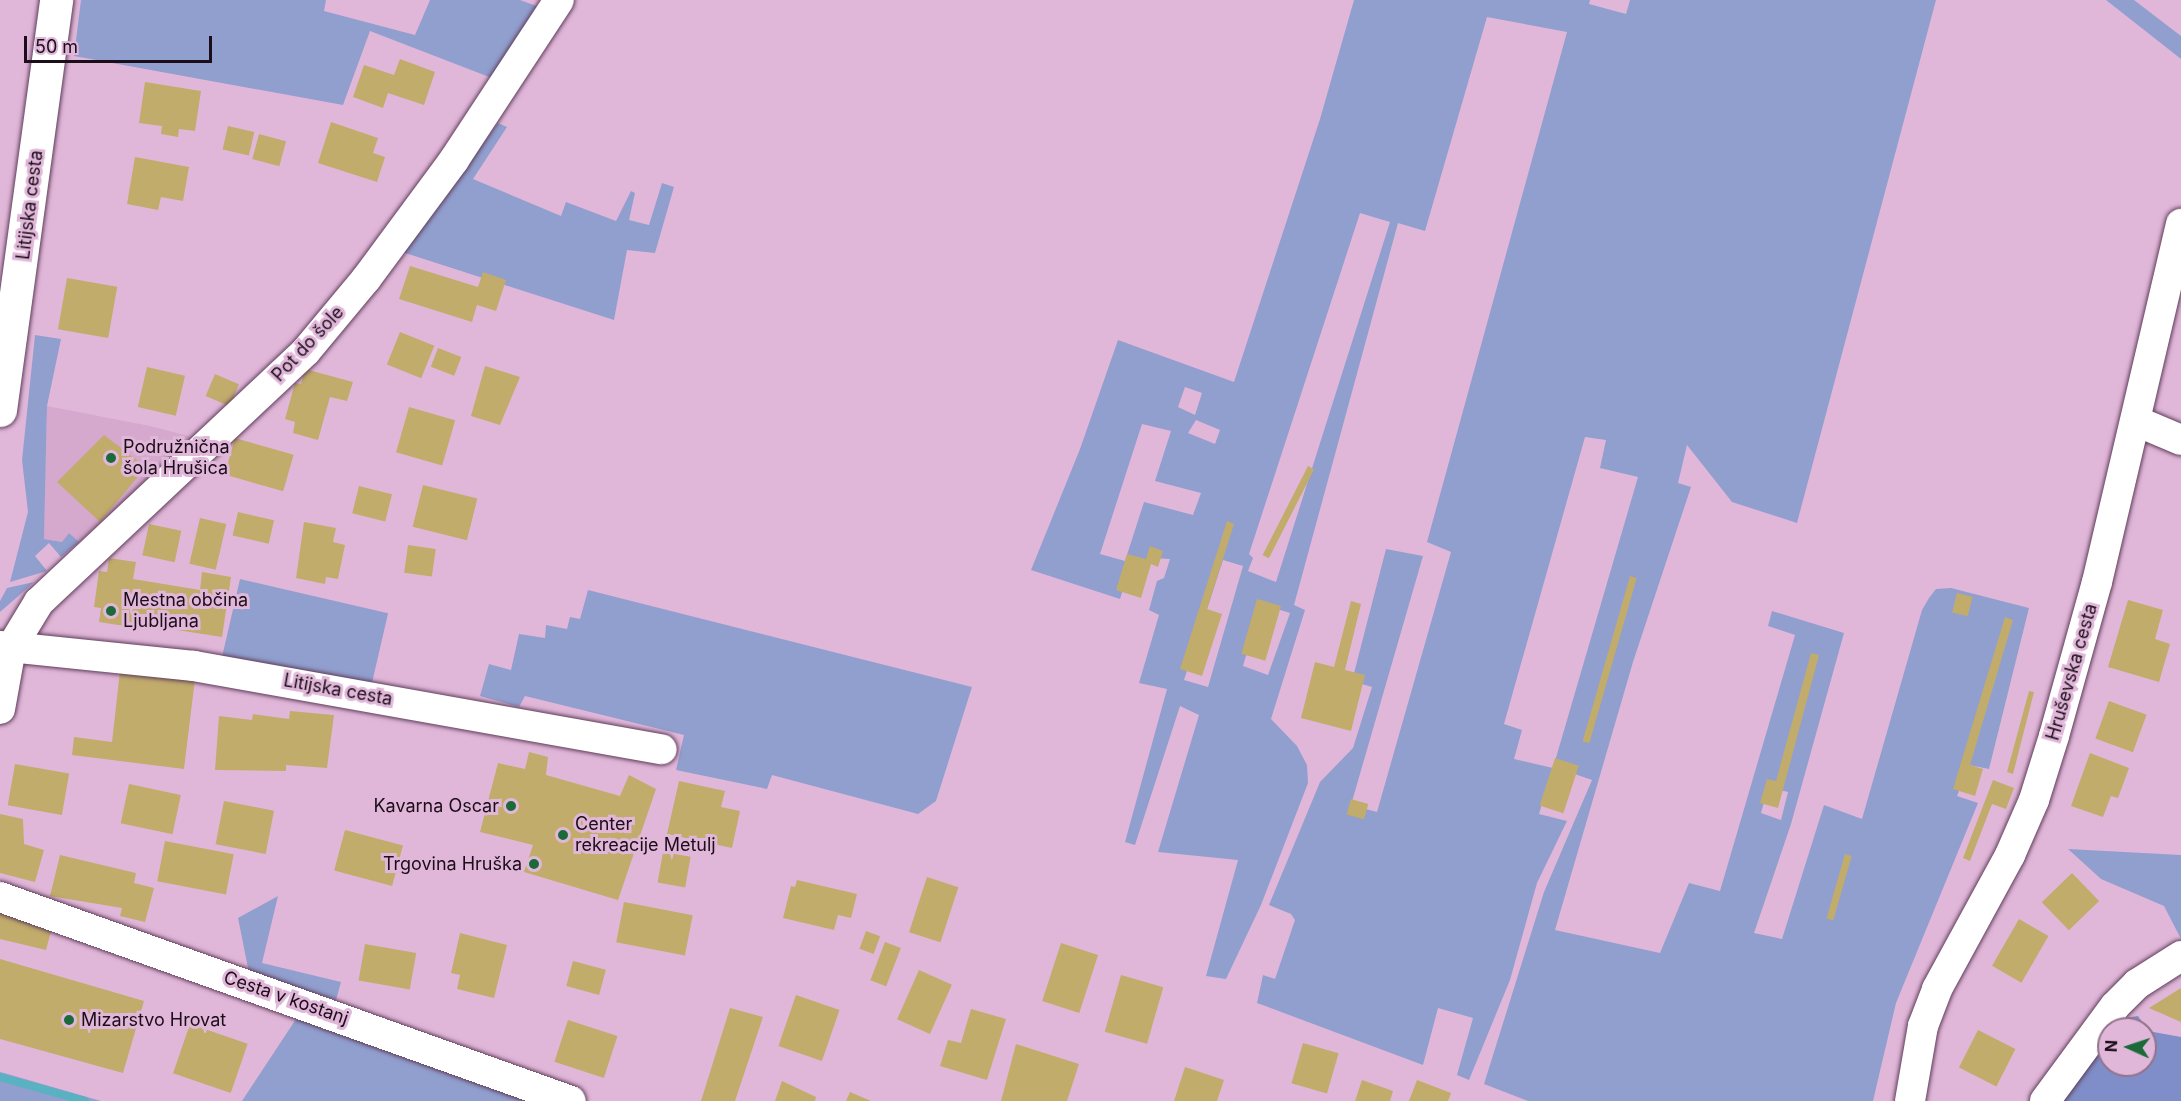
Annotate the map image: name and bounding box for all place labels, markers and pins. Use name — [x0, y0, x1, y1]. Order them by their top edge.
place label: Podružnična šola Hrušica — [123, 437, 230, 480]
marker: Podružnična šola Hrušica — [104, 451, 118, 465]
place label: Mestna občina Ljubljana — [123, 590, 248, 632]
marker: Mestna občina Ljubljana — [104, 604, 118, 618]
place label: Kavarna Oscar — [373, 795, 499, 817]
marker: Kavarna Oscar — [504, 799, 518, 813]
place label: Center rekreacije Metulj — [575, 814, 716, 856]
marker: Center rekreacije Metulj — [556, 828, 570, 842]
place label: Trgovina Hruška — [383, 853, 522, 875]
marker: Trgovina Hruška — [527, 857, 541, 871]
place label: Mizarstvo Hrovat — [81, 1009, 226, 1031]
marker: Mizarstvo Hrovat — [62, 1013, 76, 1027]

